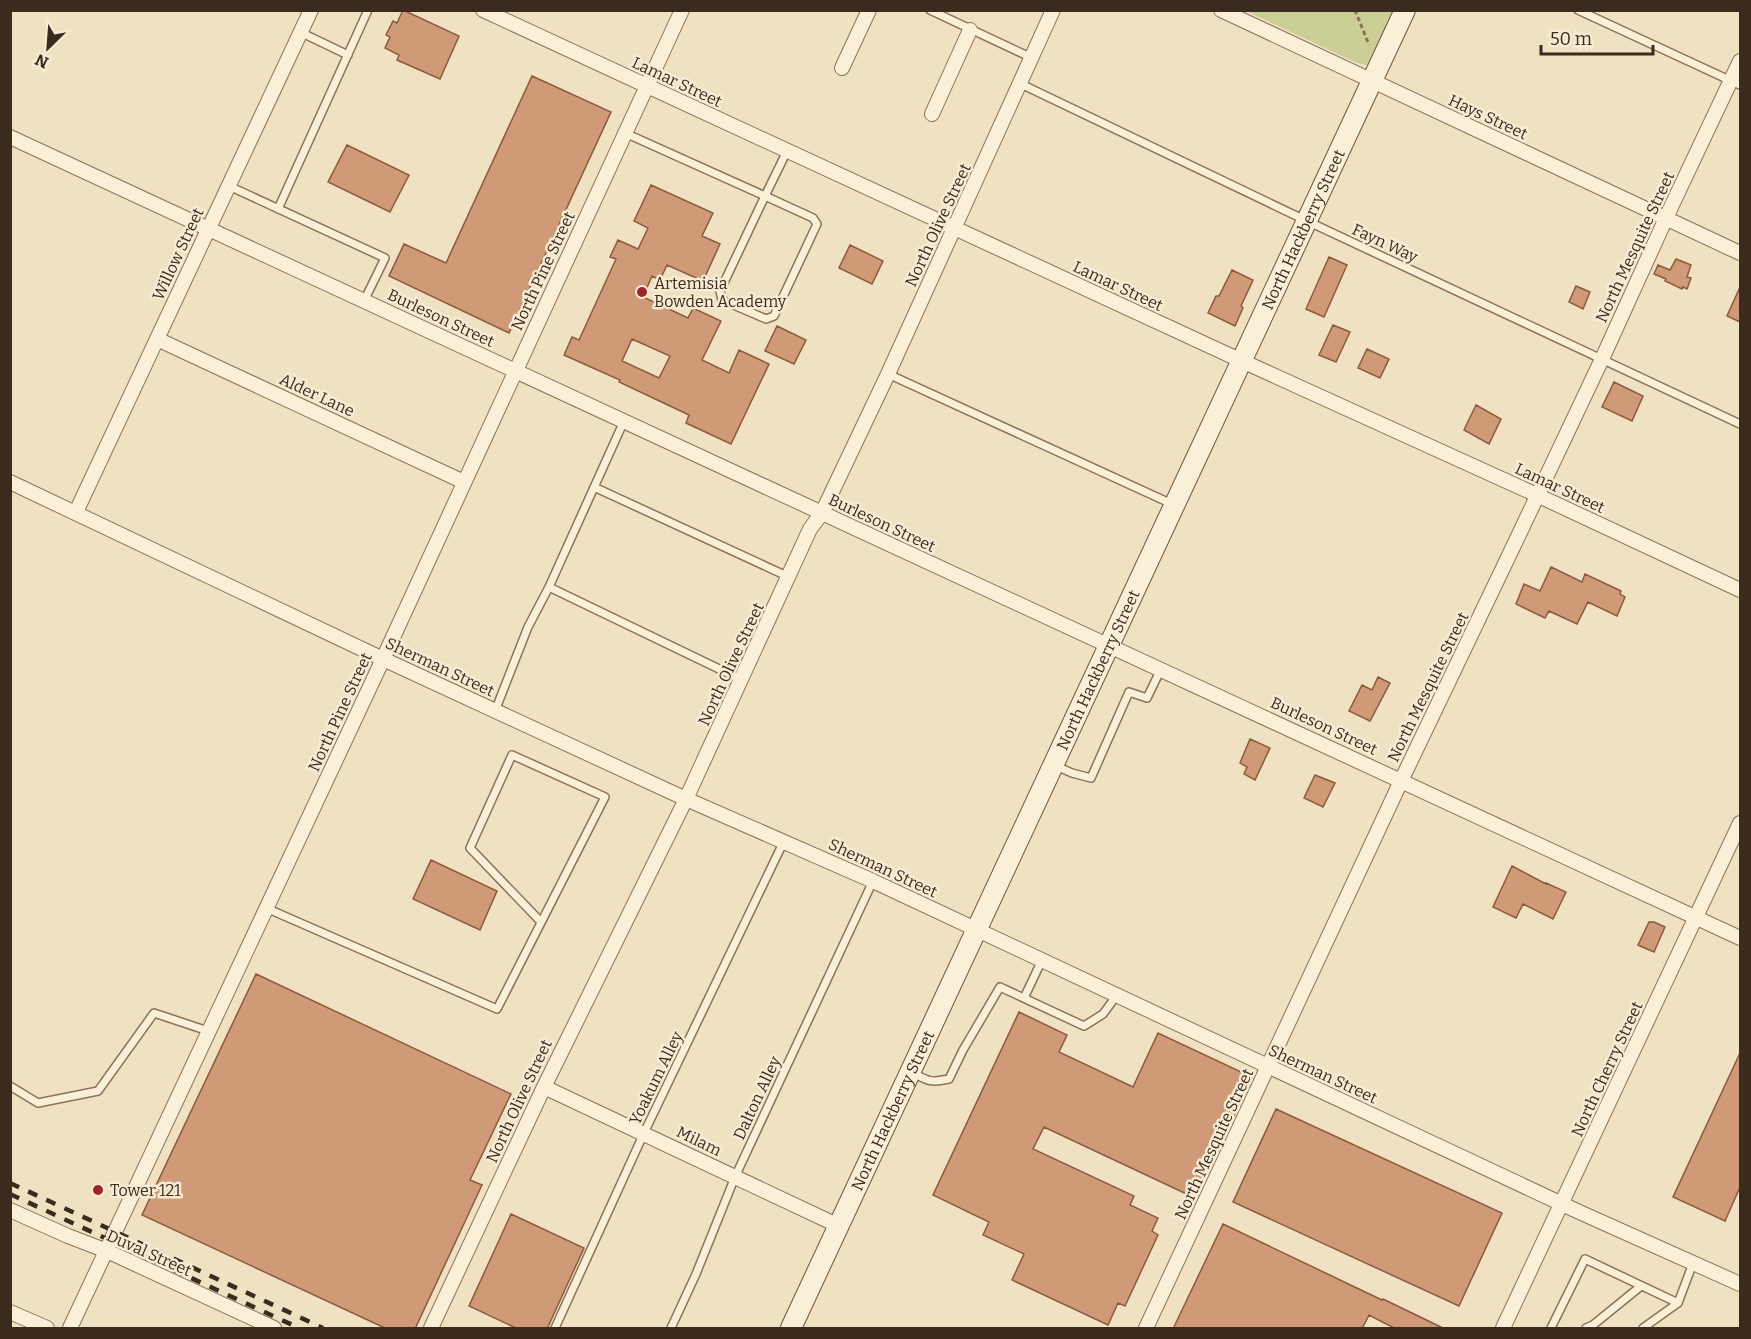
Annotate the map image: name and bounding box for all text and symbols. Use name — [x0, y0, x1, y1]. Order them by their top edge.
north arrow — [18, 18, 78, 78]
scale bar — [1541, 18, 1654, 56]
text: 50 m — [1550, 28, 1592, 50]
text: N — [32, 50, 51, 72]
street label: Lamar Street — [629, 53, 725, 111]
street label: Hays Street — [1446, 90, 1531, 144]
street label: North Hackberry Street — [1257, 146, 1348, 312]
street label: North Olive Street — [901, 160, 975, 290]
street label: North Mesquite Street — [1592, 168, 1678, 326]
street label: Willow Street — [148, 205, 208, 303]
street label: North Pine Street — [507, 208, 579, 333]
street label: Fayn Way — [1349, 220, 1421, 267]
street label: Lamar Street — [1070, 257, 1166, 315]
place label: Artemisia Bowden Academy — [654, 274, 787, 311]
street label: Burleson Street — [385, 285, 498, 351]
marker: Artemisia Bowden Academy — [635, 285, 649, 299]
street label: Alder Lane — [276, 369, 358, 421]
street label: Lamar Street — [1512, 459, 1608, 517]
street label: Burleson Street — [826, 490, 939, 556]
street label: North Hackberry Street — [1052, 587, 1143, 753]
street label: North Olive Street — [694, 599, 768, 729]
street label: North Mesquite Street — [1383, 609, 1473, 765]
street label: Sherman Street — [383, 634, 498, 701]
street label: North Pine Street — [304, 649, 376, 774]
street label: Burleson Street — [1268, 693, 1381, 759]
street label: Sherman Street — [826, 835, 941, 902]
street label: North Cherry Street — [1567, 998, 1647, 1140]
street label: North Hackberry Street — [847, 1027, 938, 1194]
street label: Yoakum Alley — [625, 1028, 687, 1128]
street label: North Olive Street — [482, 1036, 556, 1166]
street label: Sherman Street — [1266, 1041, 1381, 1108]
street label: Dalton Alley — [729, 1053, 785, 1143]
street label: North Mesquite Street — [1171, 1065, 1257, 1223]
street label: Milam — [674, 1122, 724, 1160]
place label: Tower 121 — [110, 1181, 181, 1200]
marker: Tower 121 — [91, 1183, 105, 1197]
street label: Duval Street — [104, 1226, 195, 1280]

